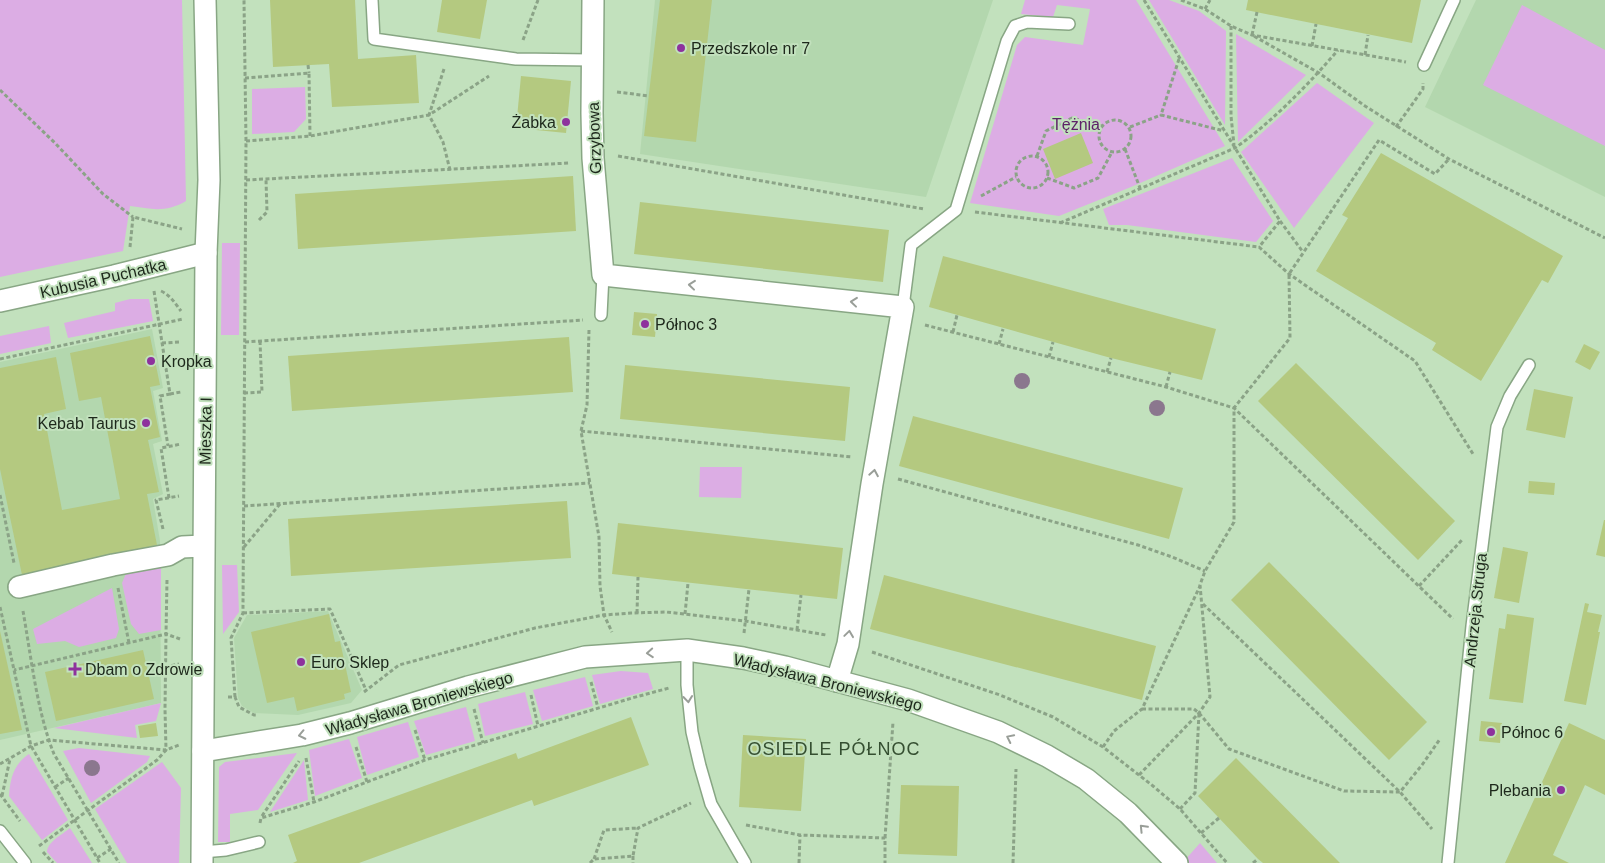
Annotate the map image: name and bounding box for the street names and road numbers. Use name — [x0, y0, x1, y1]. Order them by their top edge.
street label: Grzybowa — [585, 102, 604, 174]
street label: Kubusia Puchatka — [38, 256, 168, 301]
street label: Mieszka I — [196, 397, 215, 465]
street label: Andrzeja Struga — [1461, 552, 1490, 668]
street label: Władysława Broniewskiego — [732, 651, 924, 714]
street label: Władysława Broniewskiego — [324, 669, 515, 738]

